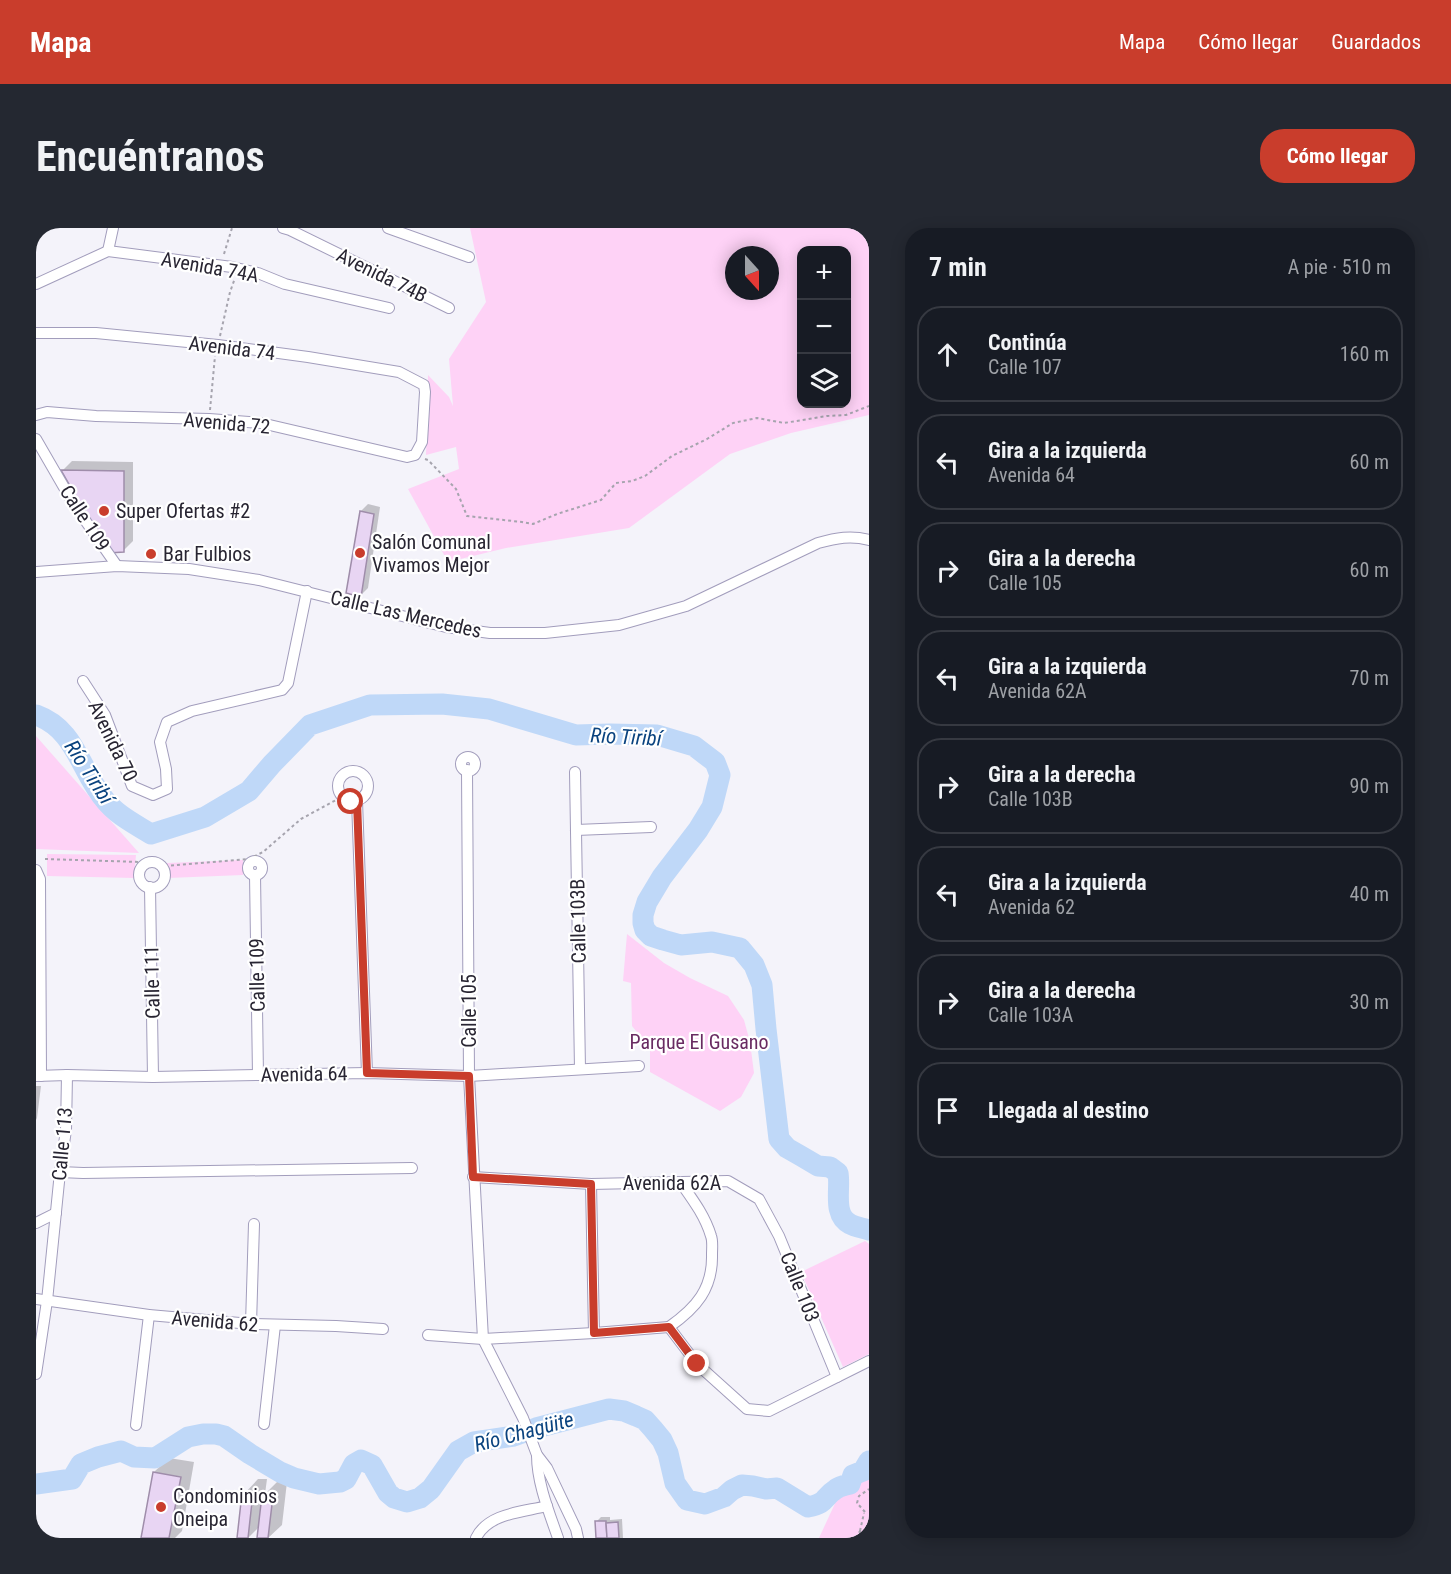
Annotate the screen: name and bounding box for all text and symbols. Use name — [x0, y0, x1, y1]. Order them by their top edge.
text: Mapa — [30, 26, 91, 59]
text: Mapa — [1119, 30, 1165, 54]
text: Cómo llegar — [1198, 30, 1298, 54]
text: Guardados — [1331, 30, 1421, 54]
button: Cómo llegar — [1260, 129, 1415, 183]
text: Encuéntranos — [36, 132, 265, 181]
street label: Avenida 74B — [333, 243, 431, 307]
north arrow — [725, 246, 779, 300]
map controls — [797, 246, 851, 408]
button: + — [797, 246, 851, 300]
street label: Avenida 74A — [159, 247, 261, 287]
text: 7 min — [929, 252, 987, 282]
text: A pie · 510 m — [1288, 255, 1391, 279]
button: − — [797, 300, 851, 354]
text: Continúa — [988, 330, 1067, 355]
street label: Avenida 74 — [187, 331, 277, 365]
icon: ahead — [931, 338, 964, 371]
text: 160 m — [1340, 342, 1389, 366]
button: layers — [797, 354, 851, 408]
text: Calle 107 — [988, 355, 1062, 379]
street label: Avenida 72 — [183, 407, 271, 439]
text: Gira a la izquierda — [988, 438, 1147, 463]
icon: left — [931, 446, 964, 479]
text: 60 m — [1350, 450, 1389, 474]
text: Avenida 64 — [988, 463, 1075, 487]
street label: Calle 109 — [55, 481, 115, 555]
place label: Super Ofertas #2 — [116, 499, 250, 523]
marker: Super Ofertas #2 — [97, 504, 111, 518]
place label: Salón Comunal Vivamos Mejor — [372, 530, 491, 577]
place label: Bar Fulbios — [163, 542, 251, 566]
marker: Salón Comunal Vivamos Mejor — [353, 546, 367, 560]
text: Gira a la derecha — [988, 546, 1136, 571]
marker: Bar Fulbios — [144, 547, 158, 561]
icon: right — [931, 554, 964, 587]
text: 60 m — [1350, 558, 1389, 582]
text: Calle 105 — [988, 571, 1062, 595]
street label: Calle Las Mercedes — [328, 585, 484, 643]
text: Gira a la izquierda — [988, 654, 1147, 679]
icon: left — [931, 662, 964, 695]
text: 70 m — [1350, 666, 1389, 690]
text: Avenida 62A — [988, 679, 1087, 703]
street label: Avenida 70 — [83, 697, 143, 785]
water label: Río Tiribí — [590, 723, 665, 751]
water label: Río Tiribí — [60, 736, 120, 811]
text: Gira a la derecha — [988, 762, 1136, 787]
icon: right — [931, 770, 964, 803]
text: 90 m — [1350, 774, 1389, 798]
text: Calle 103B — [988, 787, 1073, 811]
route start — [337, 788, 363, 814]
text: Gira a la izquierda — [988, 870, 1147, 895]
street label: Calle 103B — [565, 878, 591, 964]
icon: left — [931, 878, 964, 911]
text: 40 m — [1350, 882, 1389, 906]
text: Avenida 62 — [988, 895, 1075, 919]
street label: Calle 109 — [244, 938, 270, 1012]
street label: Calle 111 — [139, 945, 165, 1019]
street label: Calle 105 — [457, 974, 481, 1048]
text: Gira a la derecha — [988, 978, 1136, 1003]
icon: right — [931, 986, 964, 1019]
text: 30 m — [1350, 990, 1389, 1014]
text: Calle 103A — [988, 1003, 1073, 1027]
park label: Parque El Gusano — [629, 1030, 769, 1054]
street label: Avenida 64 — [260, 1061, 348, 1087]
icon: arrive — [931, 1094, 964, 1127]
text: Llegada al destino — [988, 1098, 1149, 1123]
street label: Calle 113 — [47, 1106, 77, 1182]
street label: Avenida 62A — [623, 1171, 722, 1195]
street label: Calle 103 — [775, 1248, 825, 1326]
street label: Avenida 62 — [171, 1305, 259, 1337]
route end — [683, 1350, 709, 1376]
water label: Río Chagüite — [472, 1407, 576, 1457]
place label: Condominios Oneipa — [173, 1484, 277, 1531]
marker: Condominios Oneipa — [154, 1500, 168, 1514]

